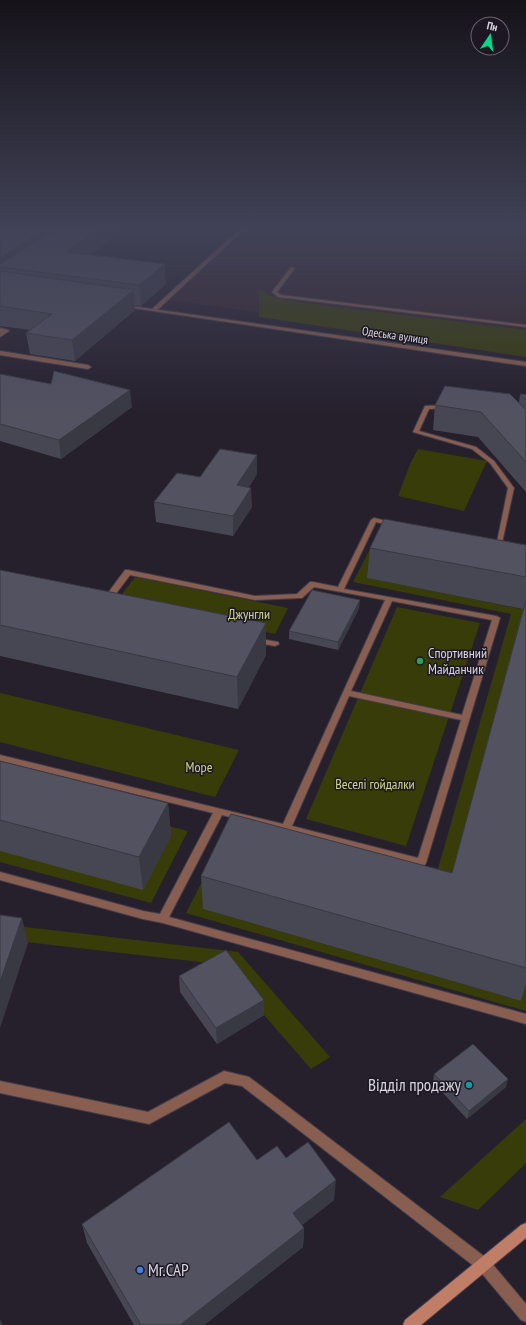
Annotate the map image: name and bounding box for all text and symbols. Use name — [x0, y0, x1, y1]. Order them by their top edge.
north arrow — [470, 16, 510, 56]
text: Пн — [485, 18, 499, 34]
street label: Одеська вулиця — [361, 323, 429, 347]
park label: Джунгли — [228, 605, 270, 623]
place label: Спортивний Майданчик — [428, 644, 487, 678]
marker: Спортивний Майданчик — [415, 656, 425, 666]
park label: Море — [186, 758, 213, 776]
park label: Веселі гойдалки — [335, 775, 415, 793]
place label: Відділ продажу — [368, 1074, 462, 1096]
marker: Відділ продажу — [464, 1080, 474, 1090]
place label: Mr.CAP — [148, 1259, 189, 1281]
marker: Mr.CAP — [135, 1265, 145, 1275]

